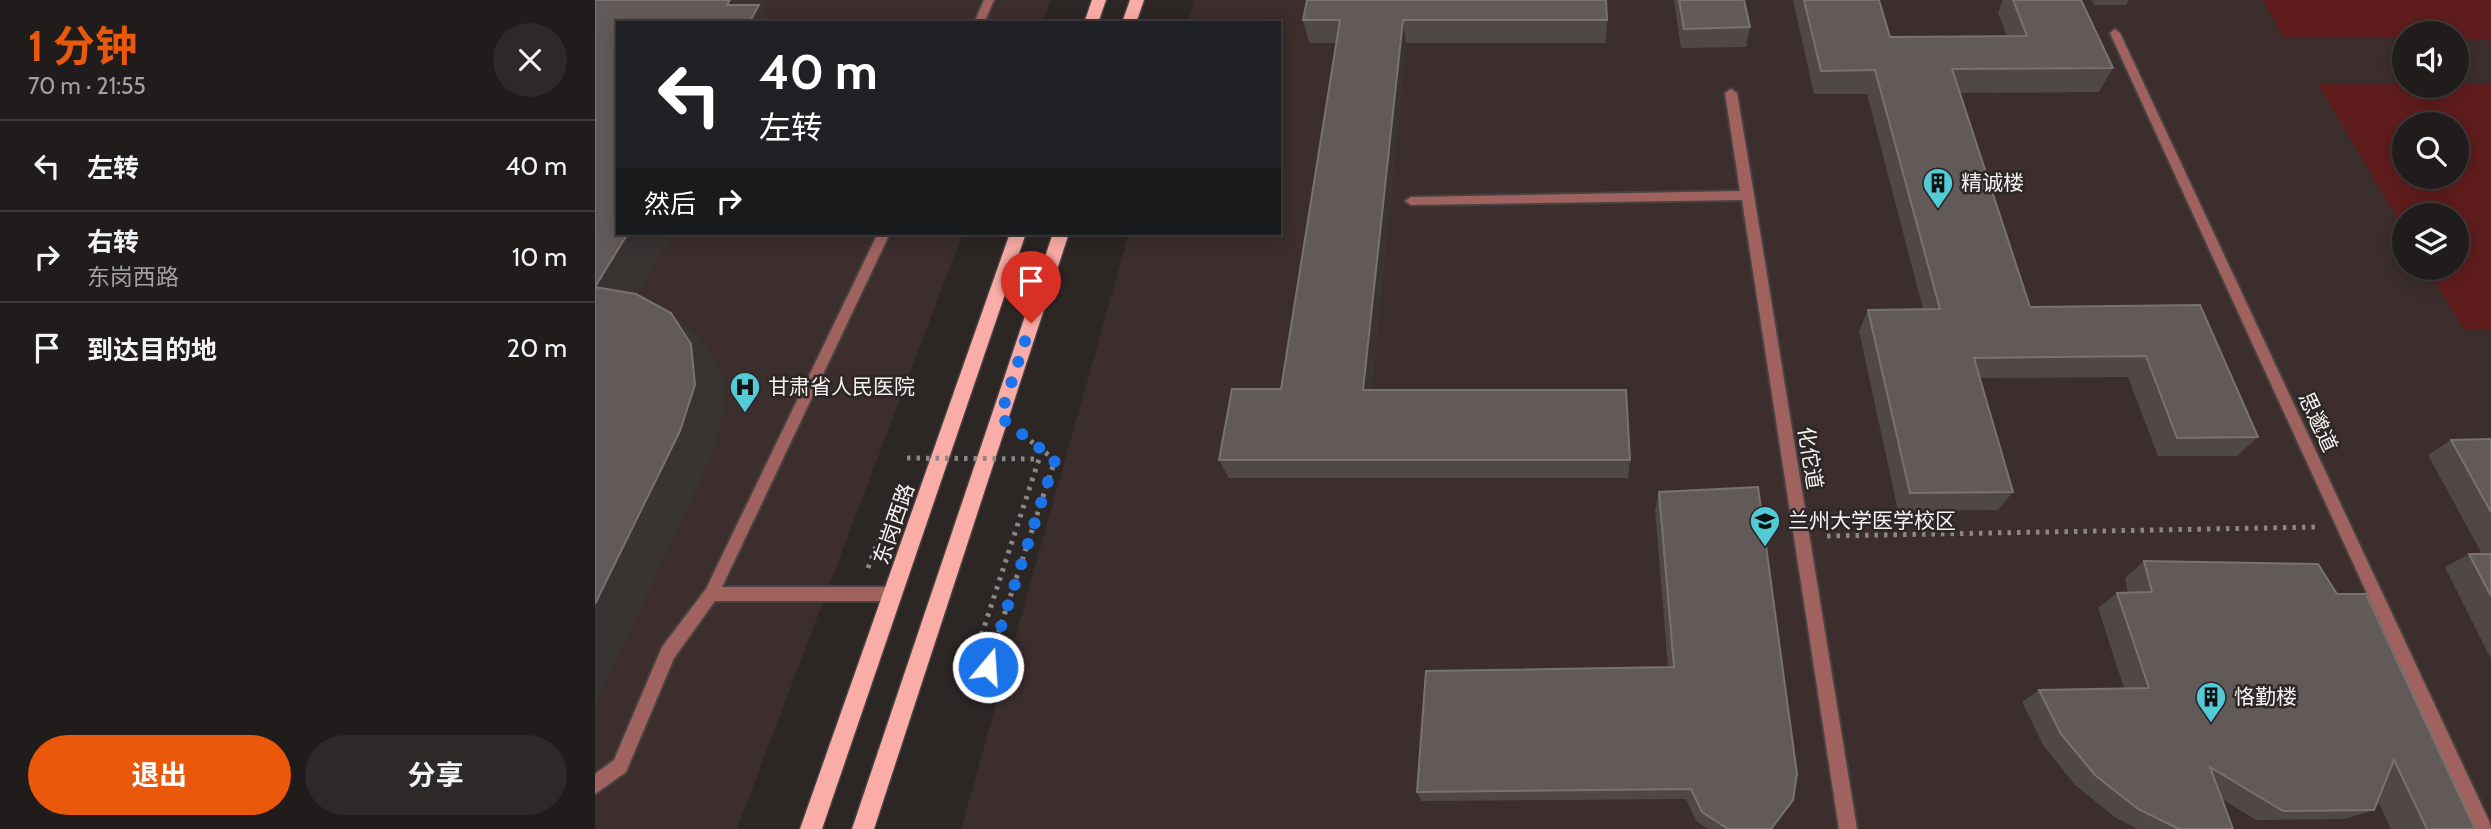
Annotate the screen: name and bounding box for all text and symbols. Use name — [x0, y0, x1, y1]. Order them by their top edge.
text: 1 分钟 — [28, 20, 137, 72]
map controls — [2392, 21, 2469, 280]
button: sound — [2392, 21, 2469, 98]
button: close — [493, 23, 567, 97]
text: 40 m — [759, 42, 878, 101]
icon: left — [644, 49, 735, 140]
text: 70 m · 21:55 — [28, 72, 146, 100]
text: 左转 — [759, 108, 823, 147]
button: search — [2392, 112, 2469, 189]
icon: left — [28, 147, 66, 185]
text: 40 m — [505, 150, 567, 182]
text: 左转 — [87, 152, 139, 184]
building icon: 精诚楼 — [1921, 166, 1955, 210]
place label: 精诚楼 — [1961, 170, 2024, 195]
icon: right — [710, 182, 748, 220]
text: 然后 — [644, 188, 696, 220]
button: layers — [2392, 203, 2469, 280]
text: 右转 — [87, 226, 139, 258]
icon: right — [28, 238, 66, 276]
text: 10 m — [512, 241, 567, 273]
pin — [1001, 251, 1061, 323]
icon: arrive — [1012, 262, 1050, 300]
text: 东岗西路 — [87, 263, 179, 291]
icon: arrive — [28, 329, 66, 367]
text: 20 m — [507, 332, 567, 364]
text: 到达目的地 — [87, 334, 217, 366]
hospital icon: 甘肃省人民医院 — [728, 370, 762, 414]
place label: 甘肃省人民医院 — [768, 374, 915, 399]
street label: 思邈道 — [2294, 388, 2343, 456]
street label: 化佗道 — [1793, 425, 1828, 491]
street label: 东岗西路 — [868, 480, 919, 568]
school or university icon: 兰州大学医学校区 — [1748, 504, 1782, 548]
place label: 兰州大学医学校区 — [1788, 508, 1956, 533]
position arrow — [951, 630, 1025, 704]
building icon: 恪勤楼 — [2194, 680, 2228, 724]
place label: 恪勤楼 — [2234, 684, 2297, 709]
button: 退出 — [28, 735, 291, 815]
button: 分享 — [305, 735, 567, 815]

